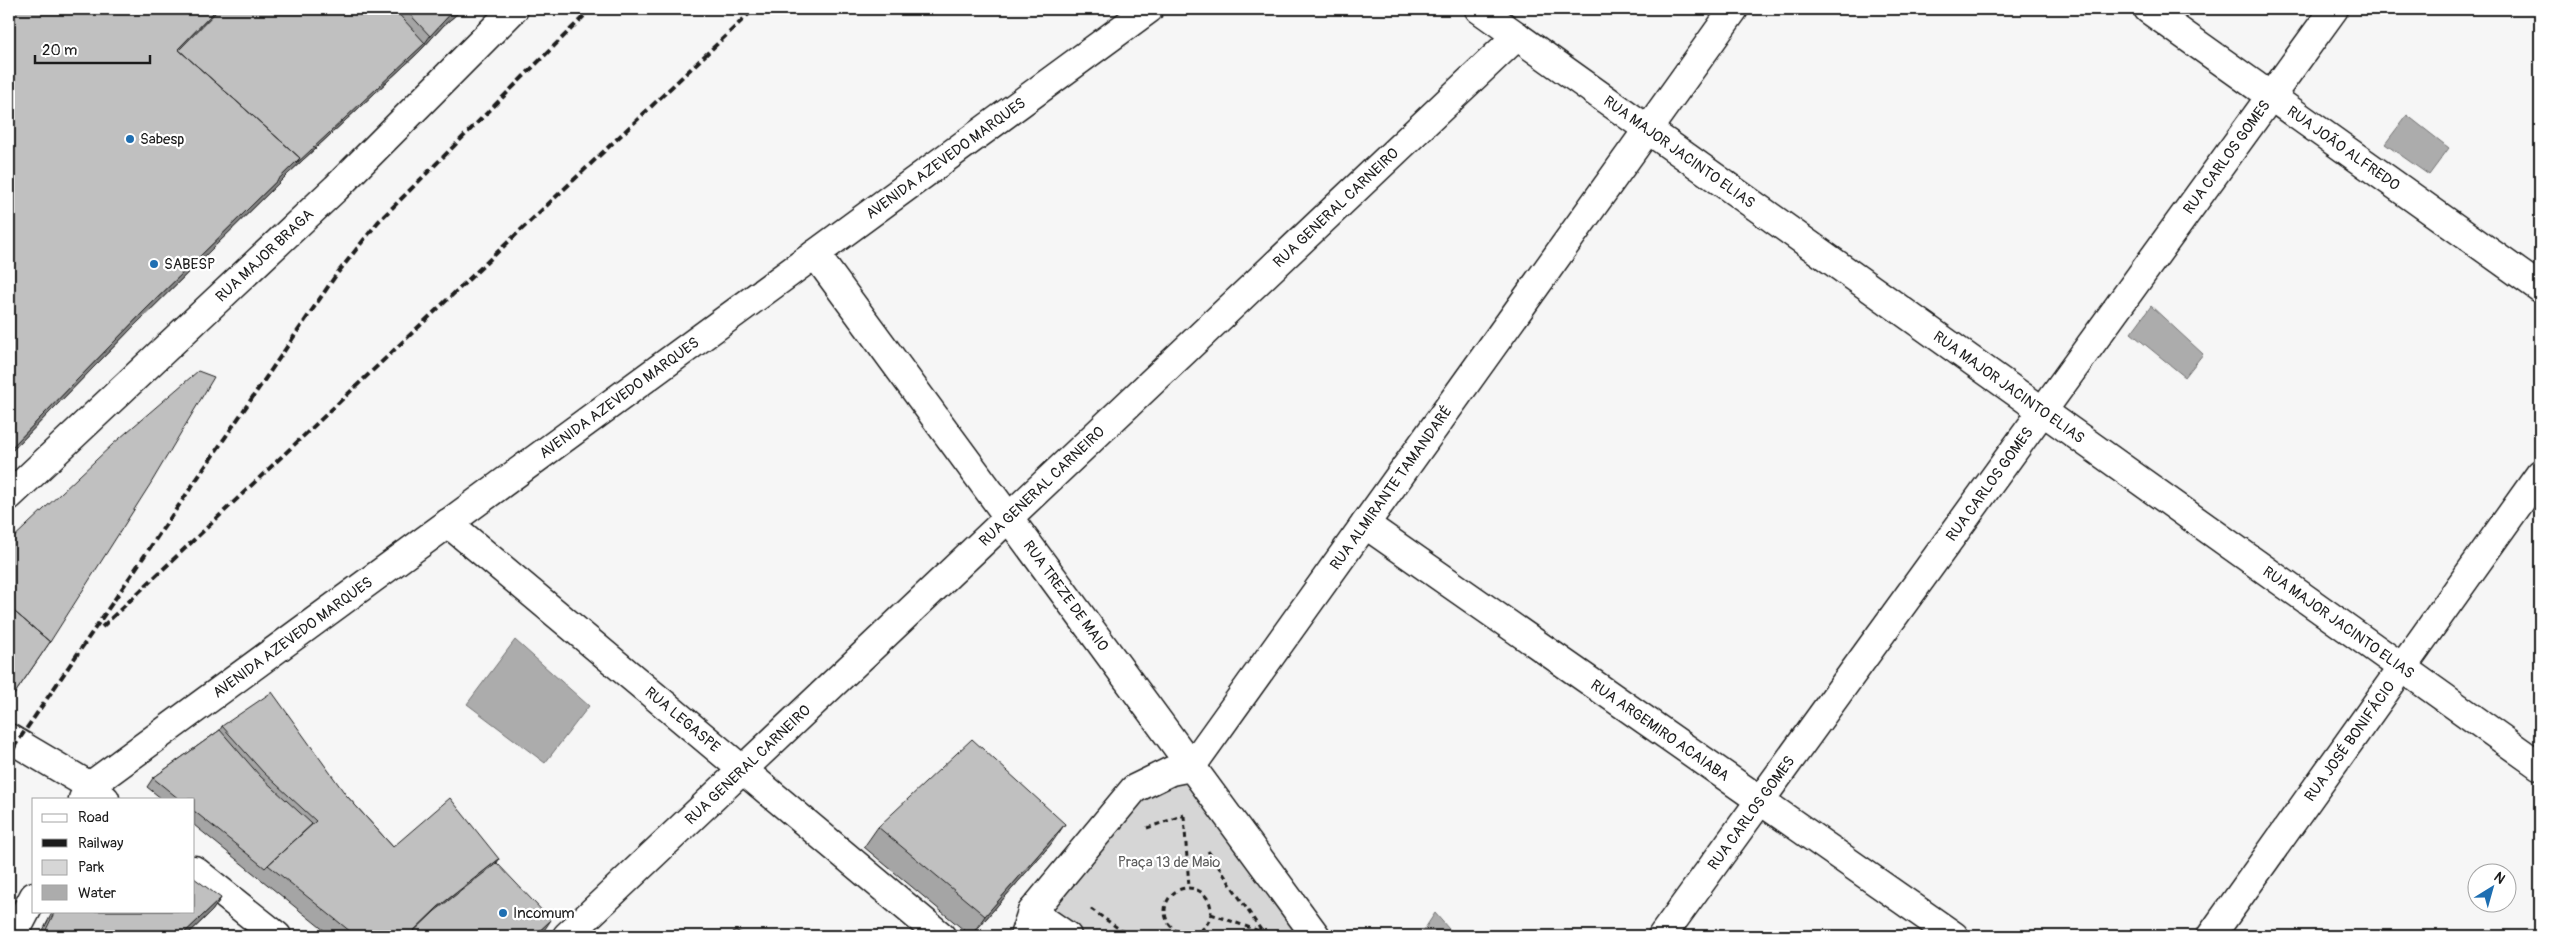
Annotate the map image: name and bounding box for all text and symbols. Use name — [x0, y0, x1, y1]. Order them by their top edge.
scale bar — [35, 32, 150, 64]
text: 20 m — [42, 41, 77, 60]
street label: RUA MAJOR JACINTO ELIAS — [1600, 92, 1758, 213]
street label: AVENIDA AZEVEDO MARQUES — [862, 94, 1030, 223]
street label: RUA CARLOS GOMES — [2179, 97, 2275, 218]
street label: RUA JOÃO ALFREDO — [2283, 102, 2403, 195]
place label: Sabesp — [140, 130, 184, 149]
marker: Sabesp — [124, 133, 136, 145]
street label: RUA GENERAL CARNEIRO — [1269, 144, 1403, 272]
street label: RUA MAJOR BRAGA — [212, 205, 318, 306]
place label: SABESP — [164, 255, 215, 274]
marker: SABESP — [148, 258, 160, 270]
street label: RUA MAJOR JACINTO ELIAS — [1929, 327, 2088, 448]
street label: AVENIDA AZEVEDO MARQUES — [536, 333, 703, 463]
street label: RUA ALMIRANTE TAMANDARÉ — [1326, 402, 1457, 574]
street label: RUA GENERAL CARNEIRO — [975, 423, 1109, 551]
street label: RUA CARLOS GOMES — [1942, 424, 2038, 545]
street label: RUA TREZE DE MAIO — [1019, 537, 1113, 655]
street label: RUA MAJOR JACINTO ELIAS — [2259, 562, 2418, 683]
street label: AVENIDA AZEVEDO MARQUES — [209, 573, 376, 703]
street label: RUA ARGEMIRO ACAIABA — [1587, 676, 1733, 786]
street label: RUA JOSÉ BONIFÁCIO — [2301, 678, 2399, 806]
street label: RUA LEGASPE — [641, 683, 724, 757]
street label: RUA GENERAL CARNEIRO — [681, 701, 815, 829]
street label: RUA CARLOS GOMES — [1704, 753, 1799, 874]
legend — [32, 798, 195, 912]
text: Road — [78, 808, 109, 827]
text: Railway — [78, 834, 124, 853]
park label: Praça 13 de Maio — [1118, 853, 1220, 872]
text: Park — [78, 858, 105, 877]
north arrow — [2466, 862, 2516, 912]
text: N — [2491, 868, 2508, 888]
text: Water — [78, 884, 117, 903]
place label: Incomum — [513, 904, 575, 923]
marker: Incomum — [497, 907, 509, 919]

